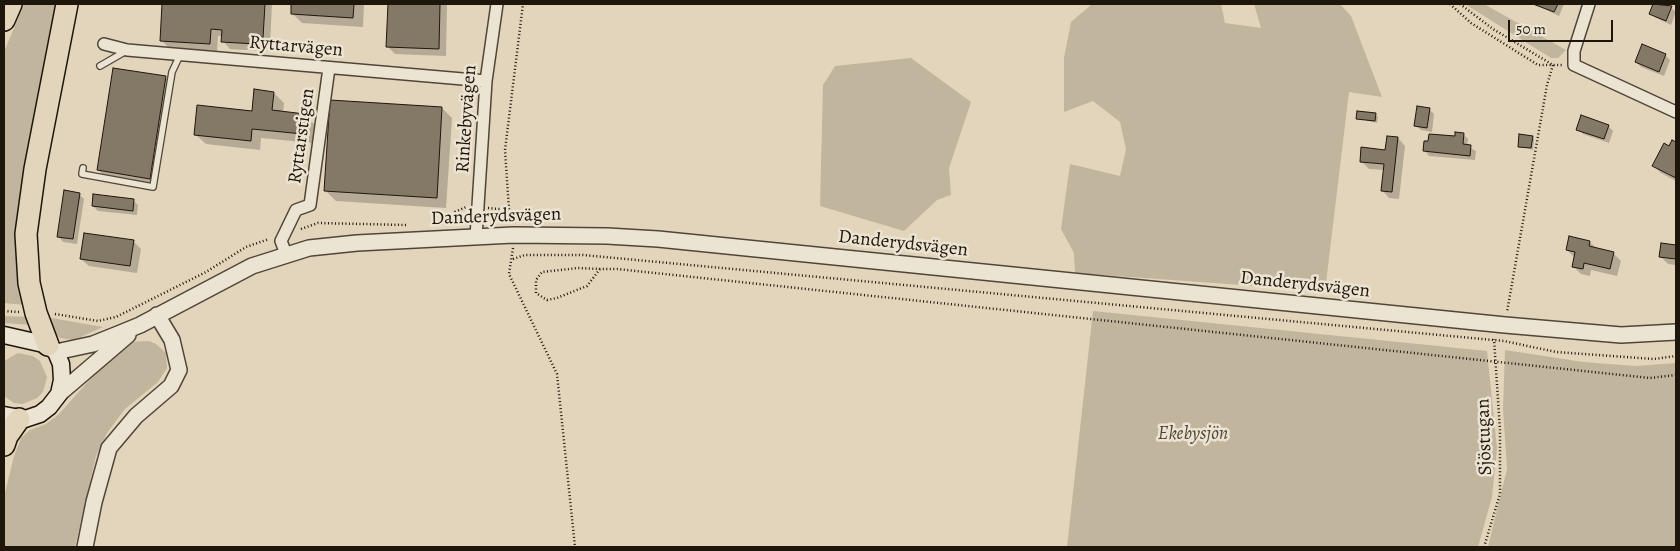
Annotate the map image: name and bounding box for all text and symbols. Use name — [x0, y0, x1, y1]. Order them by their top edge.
scale bar — [1510, 10, 1615, 42]
text: 50 m — [1516, 19, 1546, 39]
street label: Ryttarvägen — [248, 32, 344, 62]
street label: Rinkebyvägen — [452, 64, 482, 174]
street label: Ryttarstigen — [284, 87, 320, 185]
street label: Danderydsvägen — [430, 203, 562, 231]
street label: Danderydsvägen — [837, 226, 969, 262]
street label: Danderydsvägen — [1239, 267, 1371, 303]
street label: Sjöstugan — [1472, 398, 1498, 476]
park label: Ekebysjön — [1158, 423, 1228, 445]

